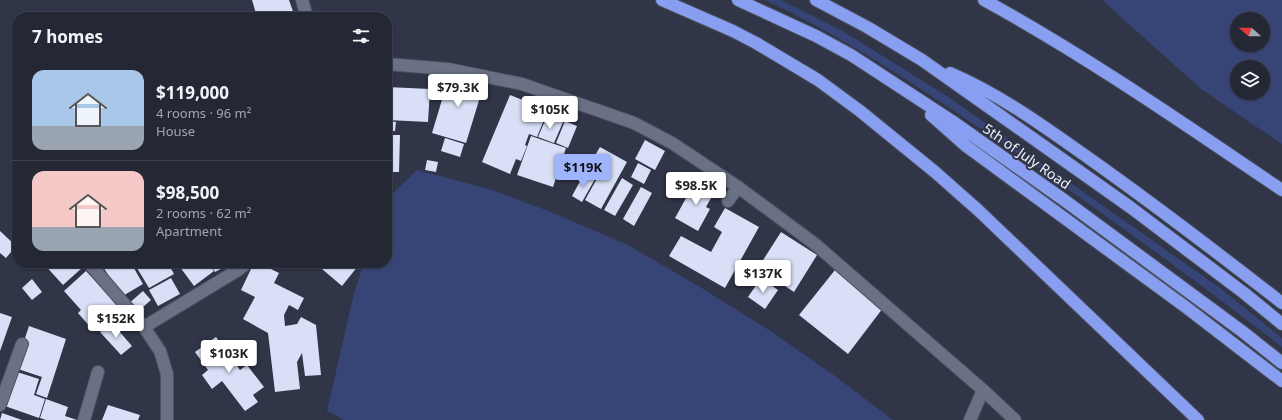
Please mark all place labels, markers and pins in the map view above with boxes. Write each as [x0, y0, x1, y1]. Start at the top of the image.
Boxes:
pin: $79.3K [425, 74, 491, 108]
pin: $105K [522, 96, 578, 130]
pin: $119K [555, 154, 611, 188]
pin: $98.5K [663, 172, 729, 206]
pin: $137K [735, 260, 791, 294]
pin: $152K [88, 305, 144, 339]
pin: $103K [201, 340, 257, 374]

